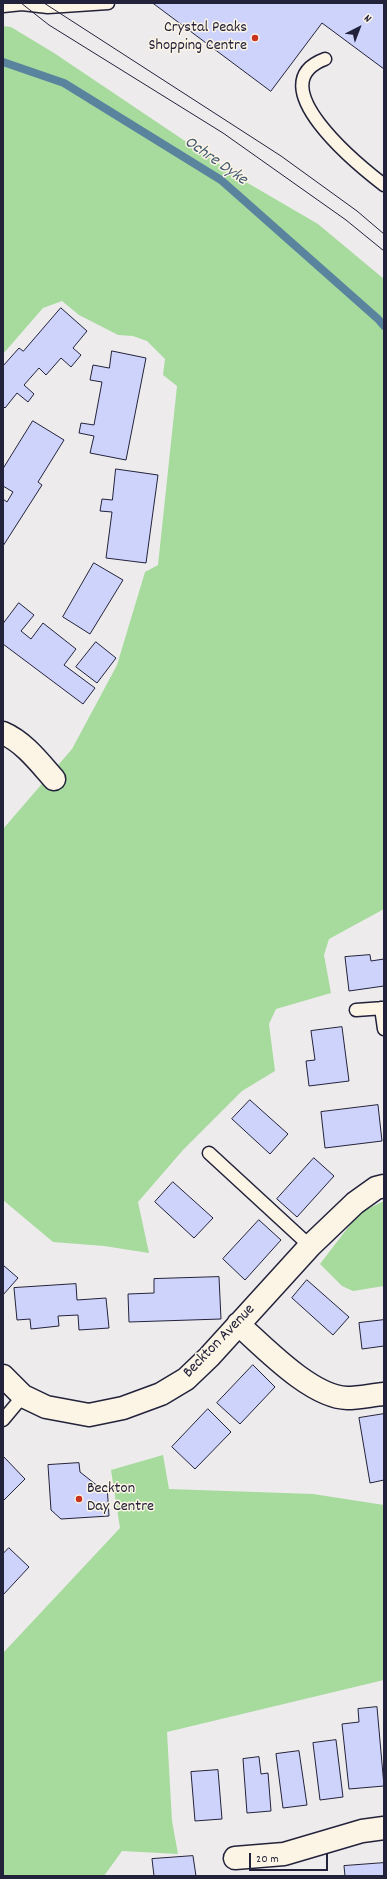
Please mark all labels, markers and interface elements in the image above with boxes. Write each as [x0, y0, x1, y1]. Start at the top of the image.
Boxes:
north arrow [339, 8, 379, 48]
text: N [360, 11, 374, 27]
place label: Crystal Peaks Shopping Centre [149, 19, 247, 57]
marker: Crystal Peaks Shopping Centre [250, 33, 260, 43]
water label: Ochre Dyke [180, 133, 250, 191]
street label: Beckton Avenue [180, 1301, 260, 1383]
place label: Beckton Day Centre [87, 1480, 154, 1518]
marker: Beckton Day Centre [74, 1494, 84, 1504]
scale bar [251, 1845, 330, 1871]
text: 20 m [256, 1851, 279, 1868]

